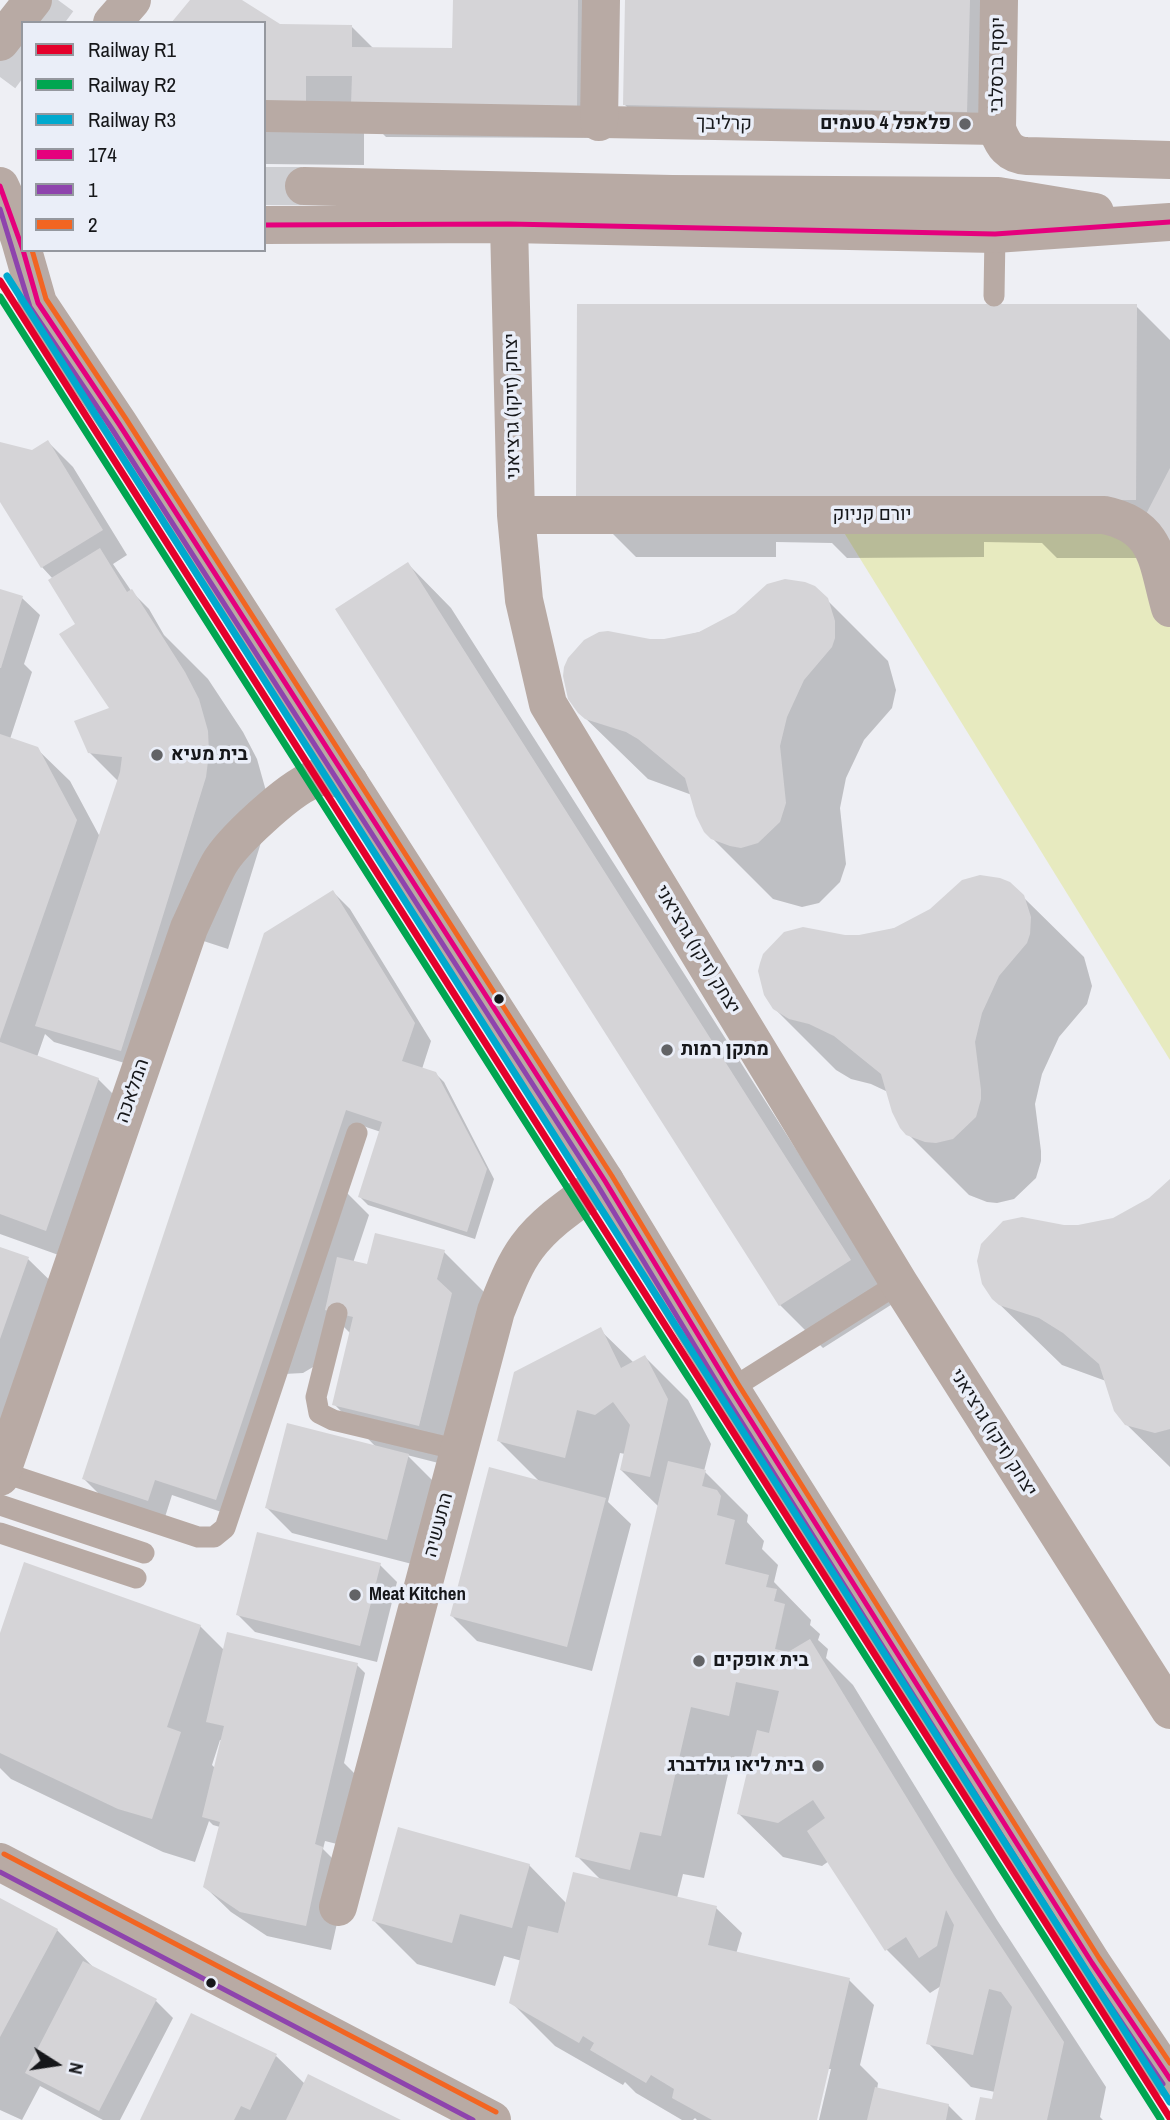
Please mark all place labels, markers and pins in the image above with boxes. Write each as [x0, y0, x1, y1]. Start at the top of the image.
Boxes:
place label: פלאפל 4 טעמים [820, 113, 951, 135]
marker: פלאפל 4 טעמים [957, 116, 973, 132]
place label: בית מעיא [171, 744, 248, 766]
marker: בית מעיא [149, 747, 165, 763]
unlabelled marker [492, 992, 506, 1006]
place label: מתקן רמות [681, 1039, 769, 1061]
marker: מתקן רמות [659, 1042, 675, 1058]
place label: Meat Kitchen [369, 1584, 466, 1606]
marker: Meat Kitchen [347, 1587, 363, 1603]
place label: בית אופקים [713, 1650, 809, 1672]
marker: בית אופקים [691, 1653, 707, 1669]
place label: בית ליאו גולדברג [667, 1755, 804, 1777]
marker: בית ליאו גולדברג [810, 1758, 826, 1774]
unlabelled marker [204, 1976, 218, 1990]

